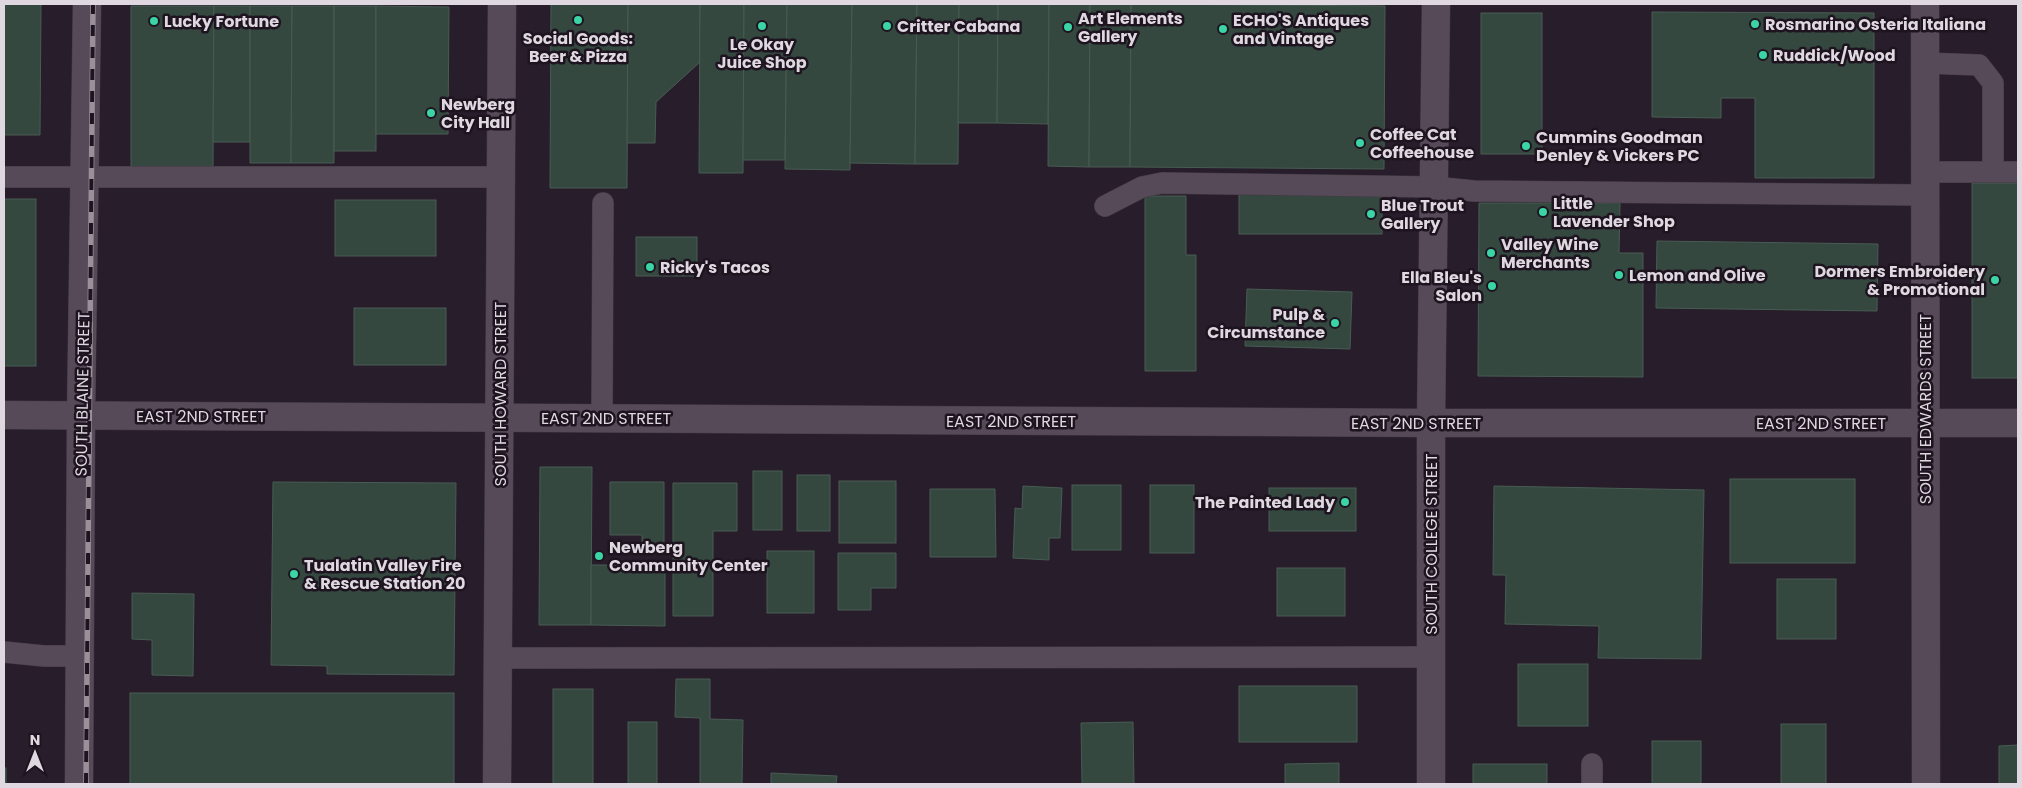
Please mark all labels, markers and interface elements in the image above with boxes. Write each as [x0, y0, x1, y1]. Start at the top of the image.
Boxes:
place label: Art Elements Gallery [1078, 7, 1183, 48]
place label: ECHO'S Antiques and Vintage [1233, 9, 1369, 50]
place label: Lucky Fortune [164, 10, 279, 33]
place label: Rosmarino Osteria Italiana [1765, 13, 1986, 36]
marker: Social Goods: Beer & Pizza [572, 14, 584, 26]
marker: Lucky Fortune [148, 15, 160, 27]
place label: Critter Cabana [897, 15, 1020, 38]
marker: Rosmarino Osteria Italiana [1749, 18, 1761, 30]
marker: Le Okay Juice Shop [756, 20, 768, 32]
marker: Critter Cabana [881, 20, 893, 32]
marker: Art Elements Gallery [1062, 21, 1074, 33]
marker: ECHO'S Antiques and Vintage [1217, 23, 1229, 35]
place label: Social Goods: Beer & Pizza [523, 27, 633, 68]
place label: Le Okay Juice Shop [717, 33, 807, 74]
place label: Ruddick/Wood [1773, 44, 1896, 67]
marker: Ruddick/Wood [1757, 49, 1769, 61]
place label: Newberg City Hall [441, 93, 515, 134]
marker: Newberg City Hall [425, 107, 437, 119]
place label: Coffee Cat Coffeehouse [1370, 123, 1474, 164]
place label: Cummins Goodman Denley & Vickers PC [1536, 126, 1703, 167]
marker: Coffee Cat Coffeehouse [1354, 137, 1366, 149]
marker: Cummins Goodman Denley & Vickers PC [1520, 140, 1532, 152]
place label: Little Lavender Shop [1553, 192, 1675, 233]
place label: Blue Trout Gallery [1381, 194, 1464, 235]
marker: Little Lavender Shop [1537, 206, 1549, 218]
marker: Blue Trout Gallery [1365, 208, 1377, 220]
place label: Valley Wine Merchants [1501, 233, 1599, 274]
marker: Valley Wine Merchants [1485, 247, 1497, 259]
place label: Ricky's Tacos [660, 256, 770, 279]
place label: Dormers Embroidery & Promotional [1814, 260, 1986, 301]
marker: Ricky's Tacos [644, 261, 656, 273]
place label: Lemon and Olive [1629, 264, 1766, 287]
place label: Ella Bleu's Salon [1401, 266, 1482, 307]
marker: Lemon and Olive [1613, 269, 1625, 281]
marker: Dormers Embroidery & Promotional [1989, 274, 2001, 286]
marker: Ella Bleu's Salon [1486, 280, 1498, 292]
street label: SOUTH HOWARD STREET [489, 301, 512, 486]
place label: Pulp & Circumstance [1207, 303, 1325, 344]
street label: SOUTH BLAINE STREET [70, 311, 95, 477]
street label: SOUTH EDWARDS STREET [1914, 314, 1937, 504]
marker: Pulp & Circumstance [1329, 317, 1341, 329]
street label: EAST 2ND STREET [136, 405, 266, 428]
street label: EAST 2ND STREET [541, 407, 671, 430]
street label: EAST 2ND STREET [946, 410, 1076, 433]
street label: EAST 2ND STREET [1351, 412, 1481, 435]
street label: EAST 2ND STREET [1756, 412, 1886, 435]
street label: SOUTH COLLEGE STREET [1420, 453, 1443, 635]
place label: The Painted Lady [1195, 491, 1336, 514]
marker: The Painted Lady [1339, 496, 1351, 508]
place label: Newberg Community Center [609, 536, 768, 577]
marker: Newberg Community Center [593, 550, 605, 562]
place label: Tualatin Valley Fire & Rescue Station 20 [304, 554, 465, 595]
marker: Tualatin Valley Fire & Rescue Station 20 [288, 568, 300, 580]
north arrow [10, 728, 60, 778]
text: N [30, 730, 40, 750]

